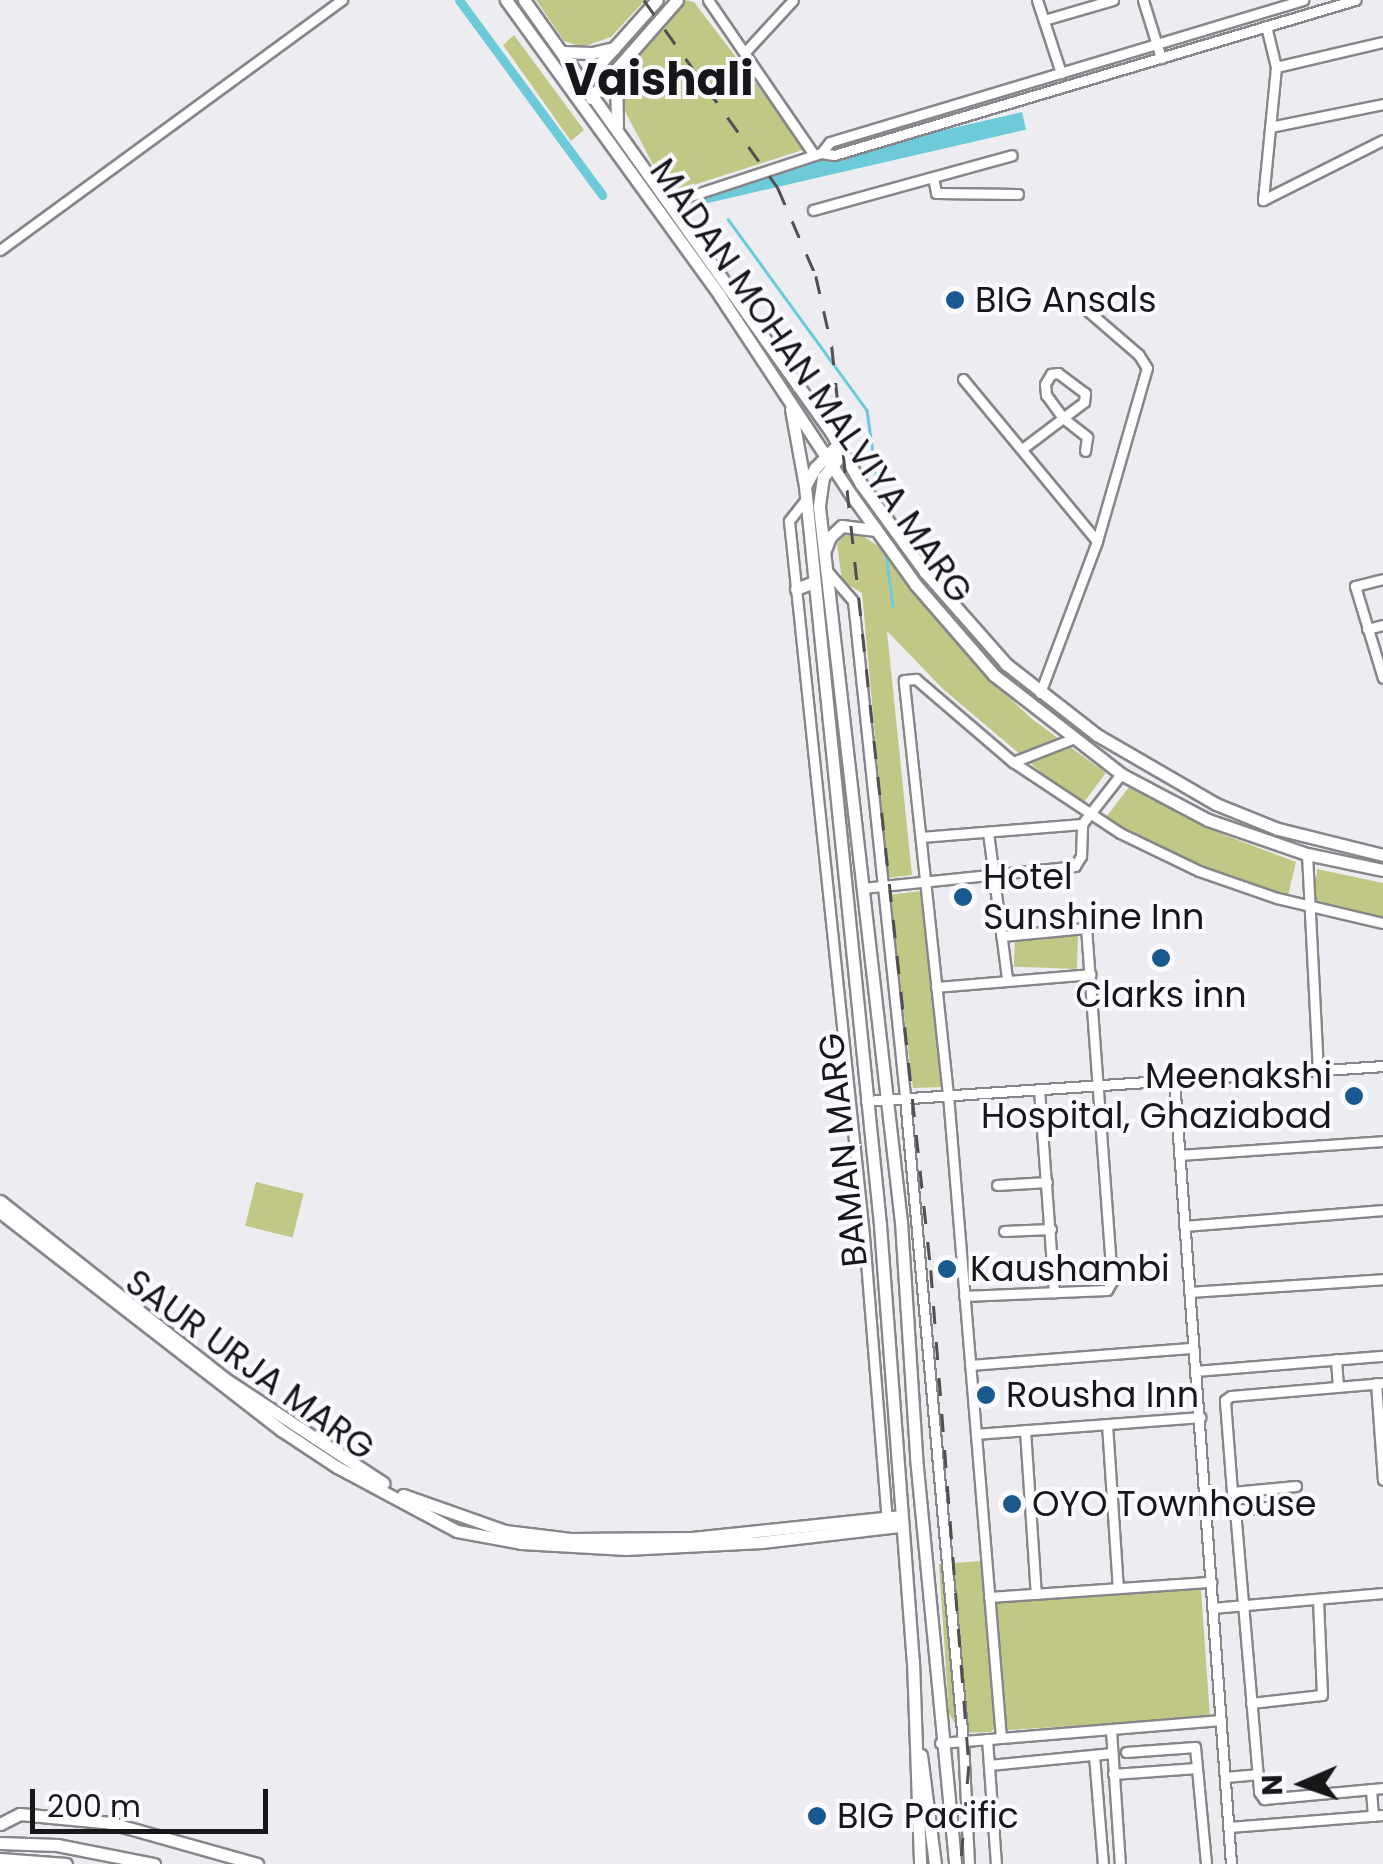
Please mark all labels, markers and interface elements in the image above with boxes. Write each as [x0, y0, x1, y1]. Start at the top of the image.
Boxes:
district label: Vaishali [564, 53, 754, 107]
street label: MADAN MOHAN MALVIYA MARG [641, 151, 981, 611]
place label: BIG Ansals [975, 279, 1156, 321]
marker: BIG Ansals [944, 289, 966, 311]
place label: Hotel Sunshine Inn [983, 856, 1204, 938]
marker: Hotel Sunshine Inn [952, 886, 974, 908]
marker: Clarks inn [1150, 947, 1172, 969]
place label: Clarks inn [1075, 974, 1247, 1016]
street label: BAMAN MARG [810, 1031, 876, 1269]
place label: Meenakshi Hospital, Ghaziabad [981, 1055, 1332, 1137]
marker: Meenakshi Hospital, Ghaziabad [1341, 1083, 1367, 1109]
place label: Kaushambi [970, 1248, 1170, 1290]
marker: Kaushambi [934, 1256, 960, 1282]
street label: SAUR URJA MARG [118, 1261, 382, 1469]
place label: Rousha Inn [1006, 1374, 1199, 1416]
marker: Rousha Inn [975, 1384, 997, 1406]
place label: OYO Townhouse [1032, 1483, 1316, 1525]
marker: OYO Townhouse [1001, 1493, 1023, 1515]
north arrow [1253, 1734, 1353, 1834]
scale bar [35, 1769, 272, 1831]
text: N [1253, 1774, 1292, 1796]
text: 200 m [47, 1785, 141, 1828]
place label: BIG Pacific [837, 1795, 1019, 1837]
marker: BIG Pacific [806, 1805, 828, 1827]

